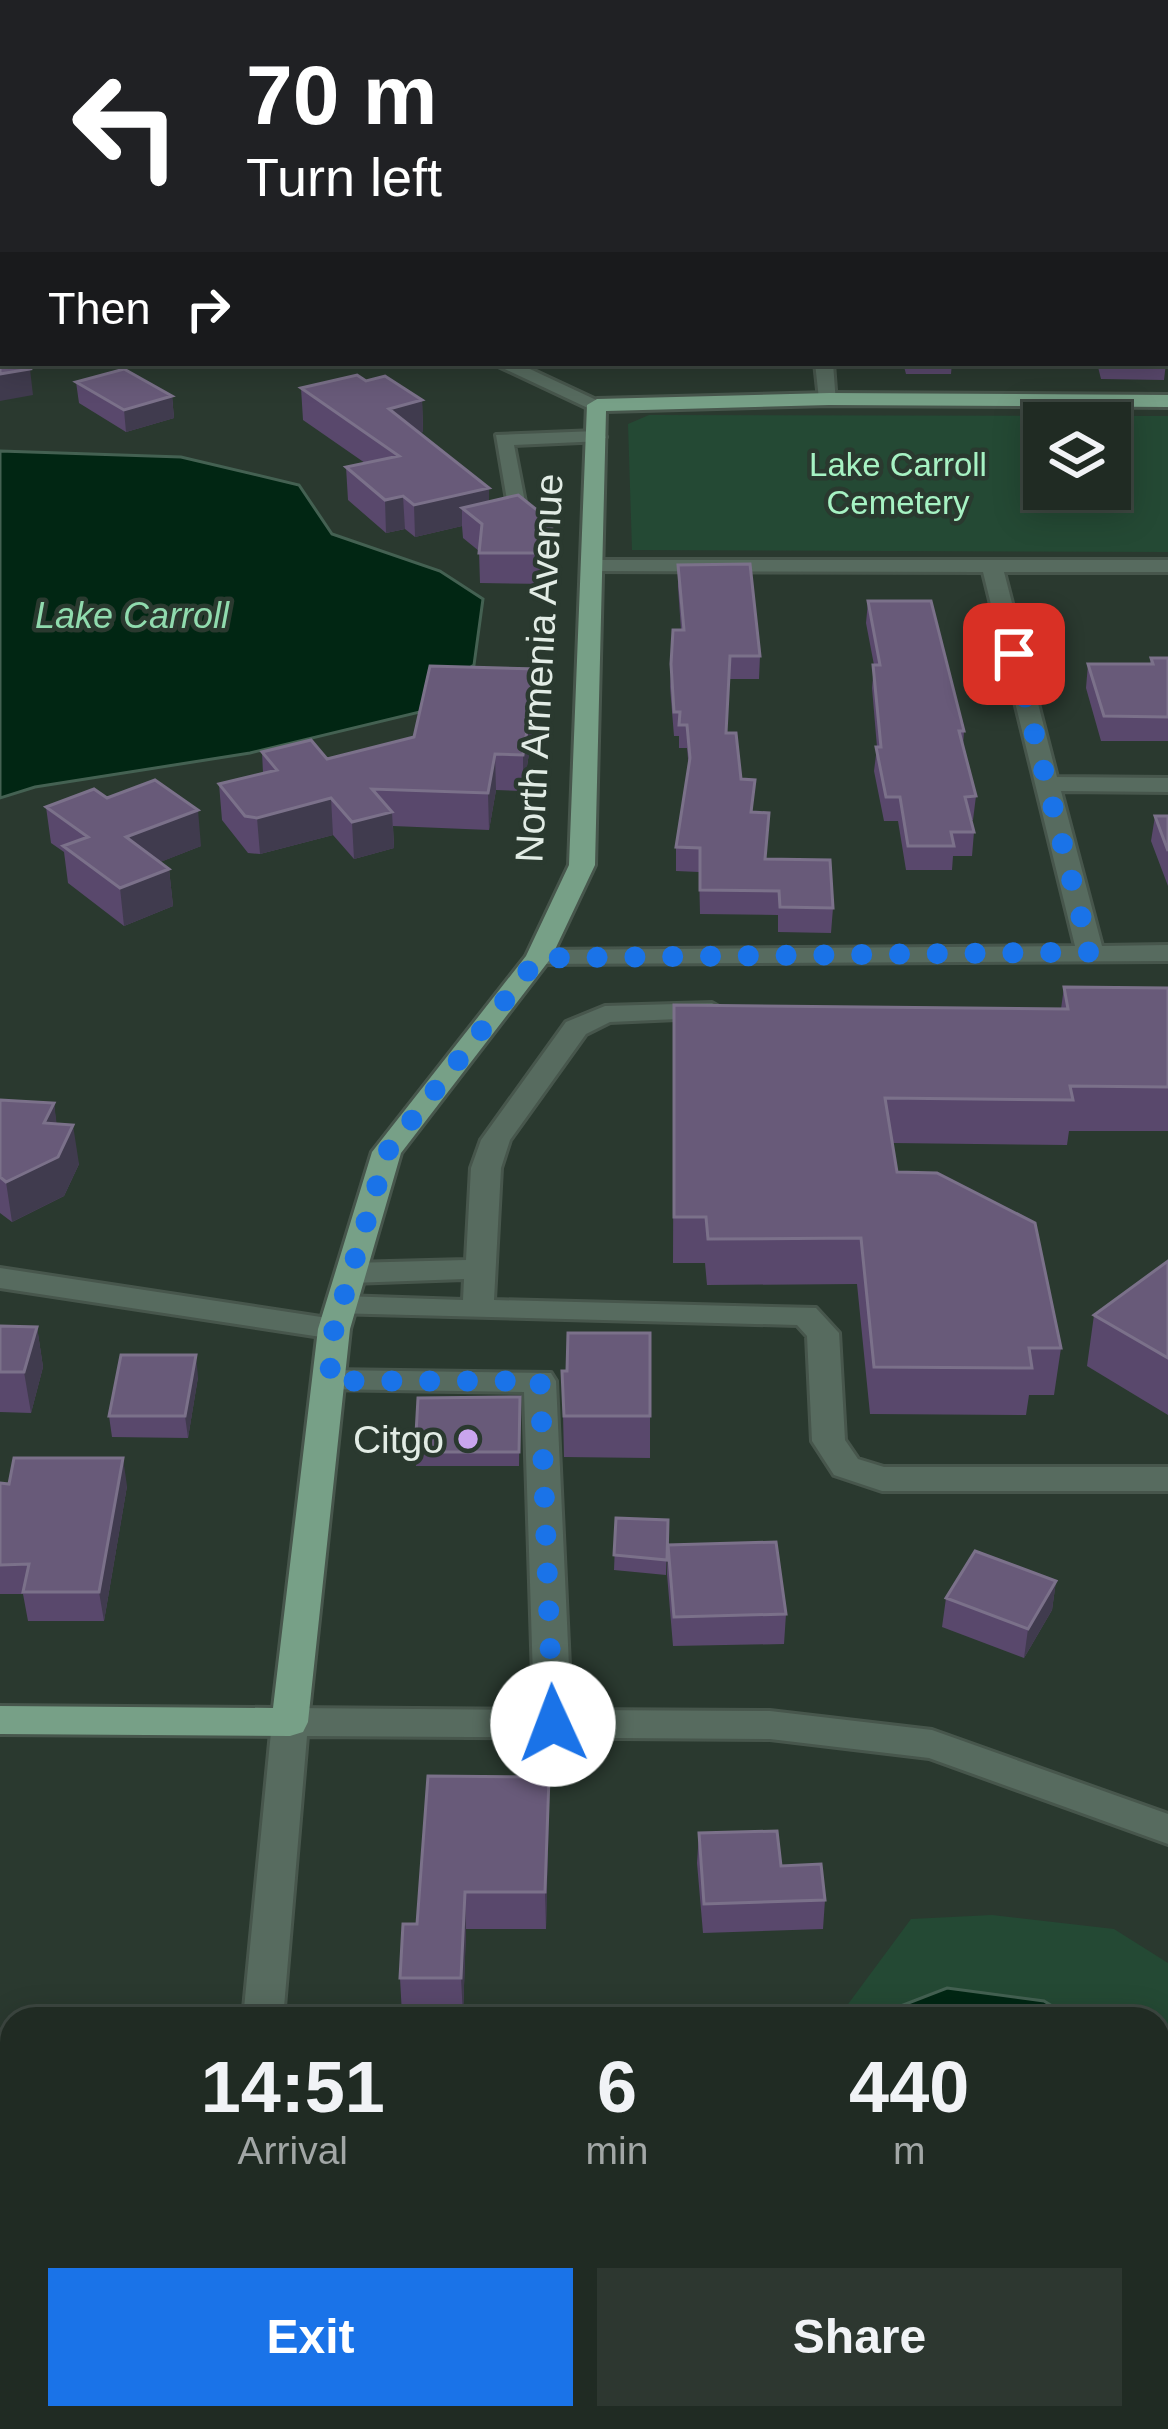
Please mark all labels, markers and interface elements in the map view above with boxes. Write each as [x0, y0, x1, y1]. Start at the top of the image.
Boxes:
icon: left [48, 48, 204, 204]
text: 70 m [246, 48, 437, 142]
text: Turn left [246, 147, 442, 207]
icon: right [175, 276, 241, 342]
text: Then [48, 283, 151, 334]
map controls [1023, 402, 1131, 510]
button: layers [1023, 402, 1131, 510]
park label: Lake Carroll Cemetery [809, 446, 987, 521]
street label: North Armenia Avenue [507, 472, 571, 864]
water label: Lake Carroll [35, 595, 230, 636]
pin [963, 603, 1065, 705]
icon: arrive [981, 621, 1047, 687]
place label: Citgo [353, 1418, 444, 1461]
marker: Citgo [455, 1426, 481, 1452]
position arrow [490, 1661, 616, 1787]
text: 14:51 [201, 2047, 385, 2127]
text: 6 [597, 2047, 637, 2127]
text: 440 [849, 2047, 969, 2127]
text: Arrival [238, 2129, 348, 2172]
text: min [586, 2129, 648, 2172]
text: m [893, 2129, 925, 2172]
button: Exit [48, 2268, 573, 2406]
button: Share [597, 2268, 1122, 2406]

